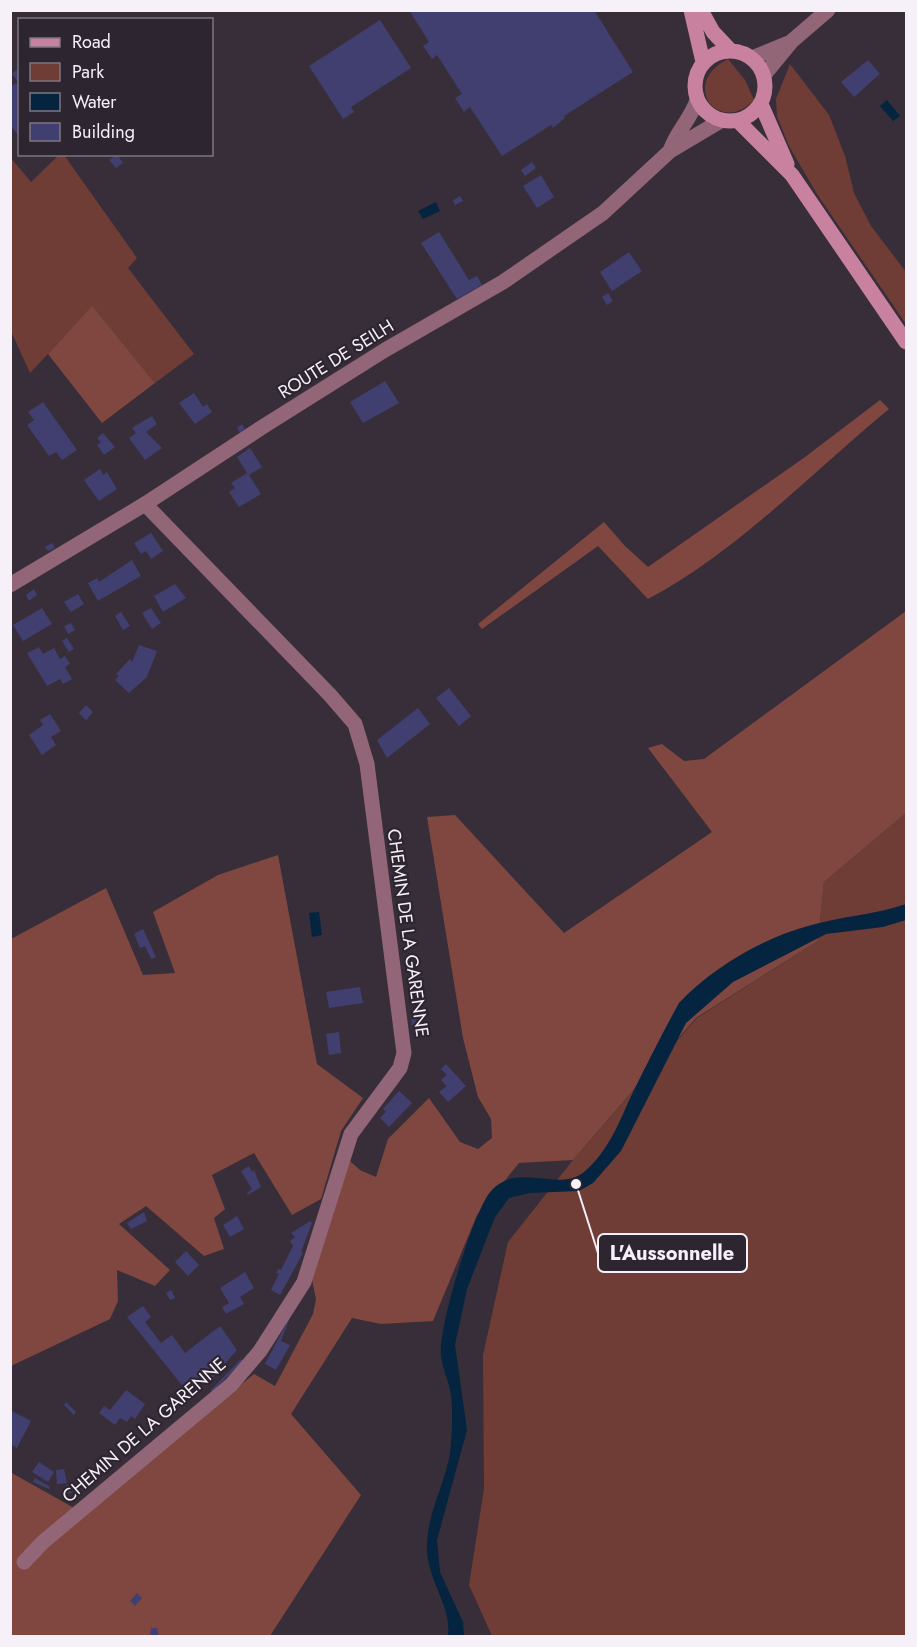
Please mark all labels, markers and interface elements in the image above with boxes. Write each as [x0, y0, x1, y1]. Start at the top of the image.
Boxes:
legend [18, 18, 213, 156]
text: Road [72, 29, 111, 55]
text: Park [72, 59, 104, 85]
text: Water [72, 89, 117, 115]
text: Building [72, 119, 135, 145]
street label: ROUTE DE SEILH [273, 313, 399, 405]
street label: CHEMIN DE LA GARENNE [381, 827, 435, 1039]
callout: L'Aussonnelle [598, 1234, 747, 1272]
text: L'Aussonnelle [610, 1239, 734, 1268]
street label: CHEMIN DE LA GARENNE [56, 1351, 232, 1509]

